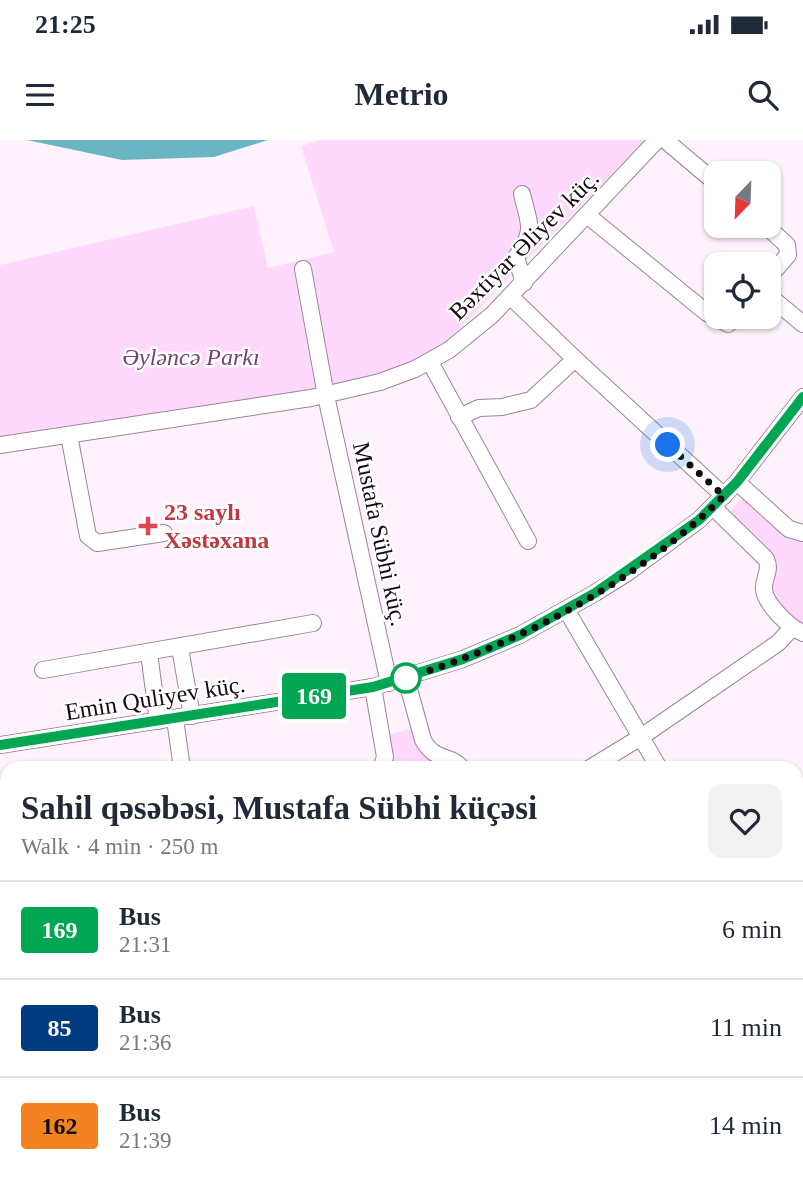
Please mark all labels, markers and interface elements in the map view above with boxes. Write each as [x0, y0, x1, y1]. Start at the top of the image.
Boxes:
text: 21:25 [35, 10, 96, 39]
icon: menu [21, 76, 59, 114]
text: Metrio [354, 76, 449, 112]
icon: search [744, 76, 782, 114]
north arrow [704, 161, 780, 238]
map controls [704, 161, 781, 329]
street label: Bəxtiyar Əliyev küç. [444, 165, 604, 325]
button: locate [704, 252, 781, 329]
park label: Əyləncə Parkı [122, 344, 260, 370]
your location [650, 427, 685, 462]
street label: Mustafa Sübhi küç. [348, 440, 412, 628]
place label: 23 saylı Xəstəxana [164, 499, 269, 553]
marker: 23 saylı Xəstəxana [138, 516, 158, 536]
unlabelled marker [391, 663, 421, 693]
street label: Emin Quliyev küç. [63, 671, 247, 725]
line badge: 169 [274, 673, 354, 719]
text: 169 [296, 683, 332, 709]
button: heart [708, 784, 782, 858]
text: Sahil qəsəbəsi, Mustafa Sübhi küçəsi [21, 790, 537, 826]
text: Walk · 4 min · 250 m [21, 834, 218, 859]
text: Bus [119, 902, 161, 931]
text: 6 min [722, 915, 782, 944]
text: 169 [42, 917, 78, 943]
text: 21:31 [119, 932, 171, 957]
text: Bus [119, 1000, 161, 1029]
text: 11 min [710, 1013, 782, 1042]
text: 85 [48, 1015, 72, 1041]
text: 21:36 [119, 1030, 171, 1055]
text: Bus [119, 1098, 161, 1127]
text: 14 min [709, 1111, 782, 1140]
text: 162 [42, 1113, 78, 1139]
text: 21:39 [119, 1128, 171, 1153]

